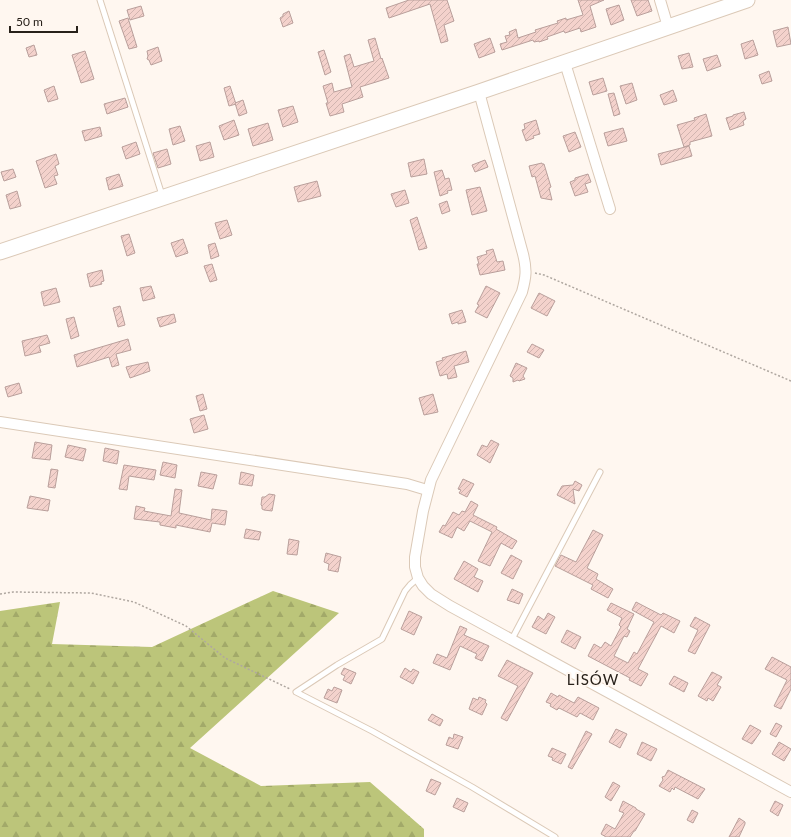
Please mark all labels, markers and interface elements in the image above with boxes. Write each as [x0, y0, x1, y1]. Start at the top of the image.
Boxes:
scale bar [10, 8, 77, 34]
text: 50 m [16, 14, 43, 29]
district label: LISÓW [567, 670, 619, 688]

